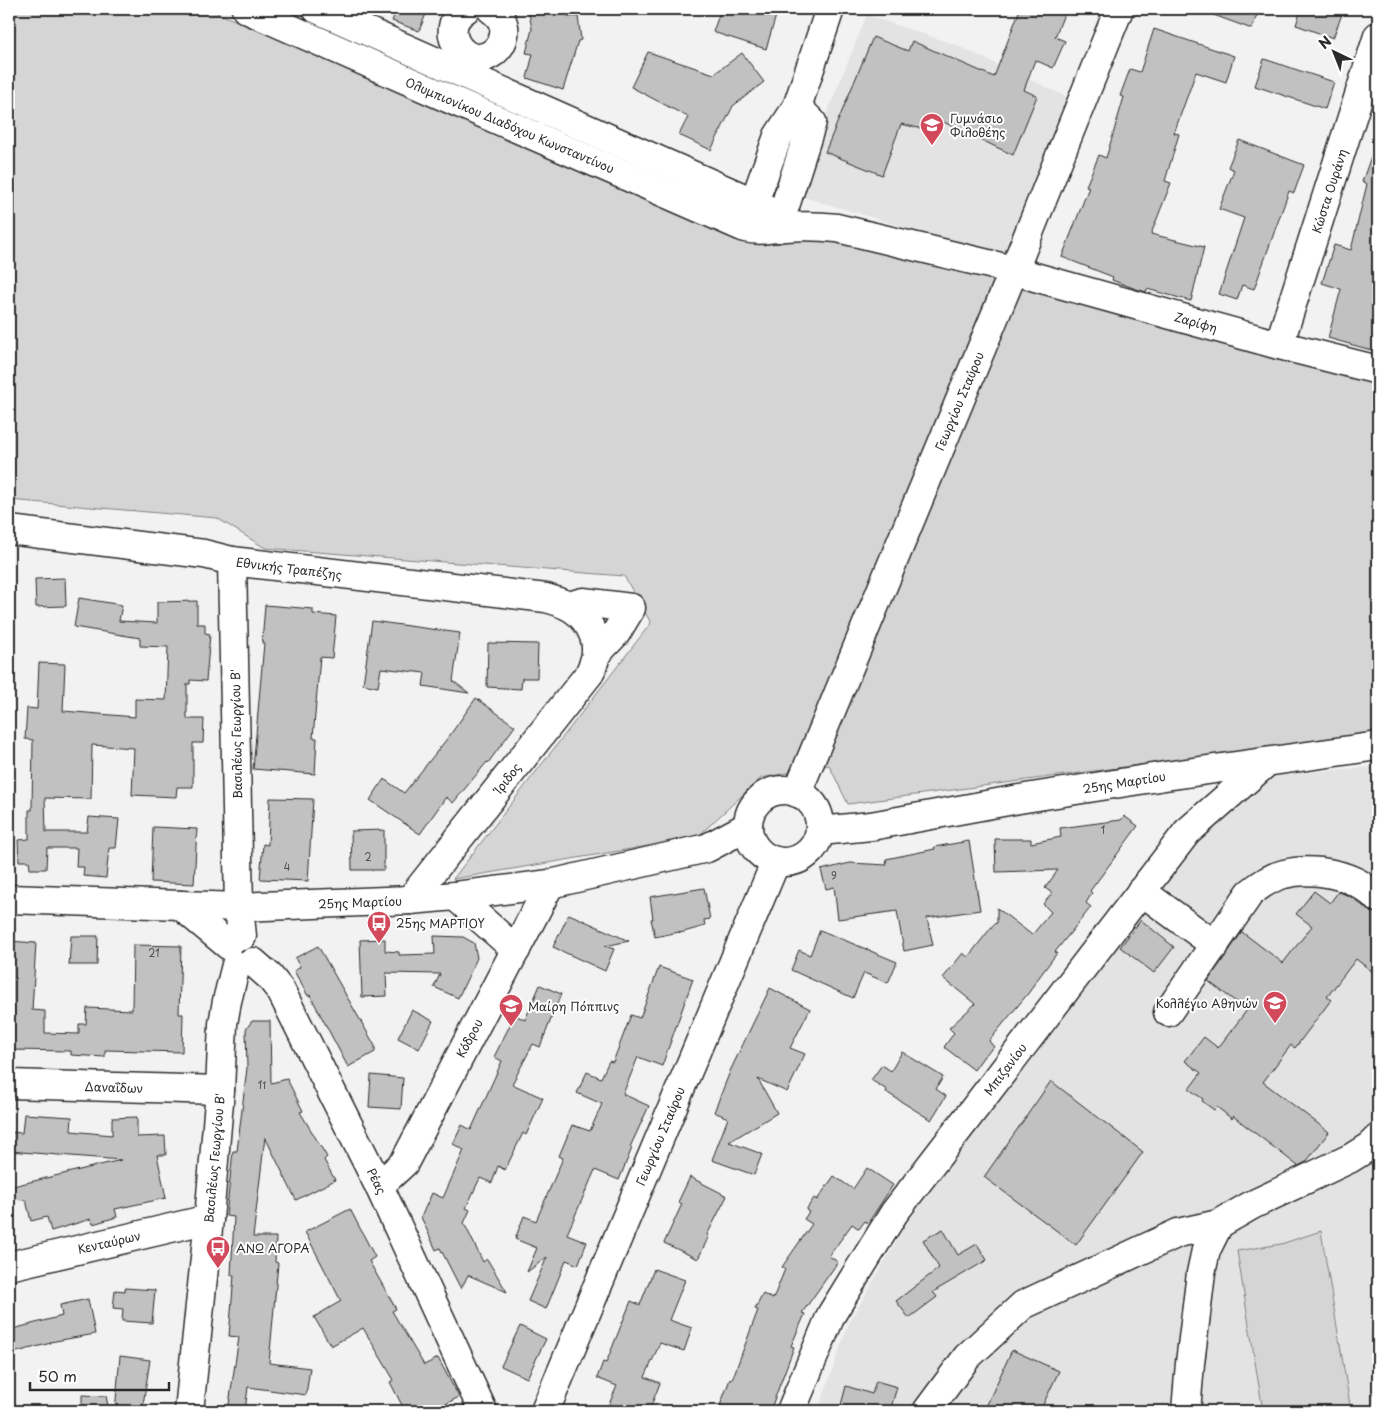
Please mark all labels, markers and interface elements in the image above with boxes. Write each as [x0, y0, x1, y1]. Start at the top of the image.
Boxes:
north arrow [1310, 28, 1360, 78]
text: N [1314, 31, 1336, 54]
street label: Ολυμπιονίκου Διαδόχου Κωνσταντίνου [403, 73, 617, 177]
place label: Γυμνάσιο Φιλοθέης [950, 109, 1005, 141]
school or university icon: Γυμνάσιο Φιλοθέης [919, 112, 945, 146]
street label: Κώστα Ουράνη [1307, 146, 1351, 236]
street label: Ζαρίφη [1173, 307, 1219, 337]
street label: Γεωργίου Σταύρου [930, 349, 988, 453]
street label: Εθνικής Τραπέζης [235, 553, 343, 583]
street label: Βασιλέως Γεωργίου Β' [226, 669, 246, 799]
street label: Ίριδος [488, 759, 525, 799]
street label: 25ης Μαρτίου [1081, 767, 1167, 797]
house number: 1 [1101, 822, 1105, 837]
house number: 2 [364, 849, 372, 864]
house number: 4 [284, 859, 291, 874]
house number: 9 [831, 868, 837, 883]
street label: 25ης Μαρτίου [318, 892, 402, 912]
bus stop icon: 25ης ΜΑΡΤΙΟΥ [366, 910, 392, 944]
place label: 25ης ΜΑΡΤΙΟΥ [396, 914, 485, 932]
house number: 21 [148, 945, 160, 960]
school or university icon: Κολλέγιο Αθηνών [1262, 990, 1288, 1024]
school or university icon: Μαίρη Πόππινς [498, 993, 524, 1027]
place label: Κολλέγιο Αθηνών [1156, 994, 1258, 1012]
place label: Μαίρη Πόππινς [528, 997, 619, 1015]
street label: Κόδρου [451, 1015, 487, 1061]
street label: Μπιζανίου [979, 1039, 1031, 1099]
street label: Δαναΐδων [84, 1077, 144, 1097]
house number: 11 [258, 1077, 266, 1092]
street label: Γεωργίου Σταύρου [631, 1084, 689, 1188]
street label: Βασιλέως Γεωργίου Β' [199, 1093, 229, 1223]
street label: Ρέας [363, 1165, 391, 1197]
street label: Κενταύρων [76, 1226, 142, 1258]
bus stop icon: ΑΝΩ ΑΓΟΡΑ [205, 1235, 231, 1269]
place label: ΑΝΩ ΑΓΟΡΑ [236, 1239, 309, 1257]
scale bar [30, 1360, 169, 1392]
text: 50 m [38, 1364, 77, 1387]

